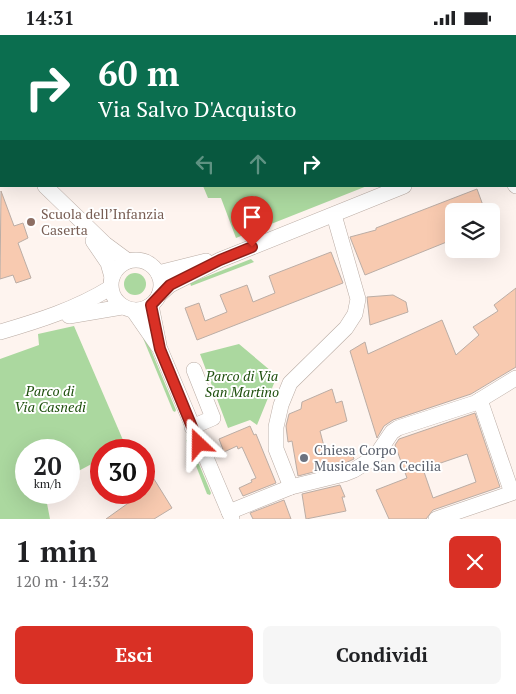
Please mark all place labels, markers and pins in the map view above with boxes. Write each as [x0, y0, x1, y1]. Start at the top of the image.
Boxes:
pin [231, 196, 273, 247]
place label: Scuola dell’Infanzia Caserta [41, 204, 164, 239]
marker: Scuola dell’Infanzia Caserta [25, 216, 37, 228]
place label: Chiesa Corpo Musicale San Cecilia [314, 440, 441, 475]
marker: Chiesa Corpo Musicale San Cecilia [298, 452, 310, 464]

